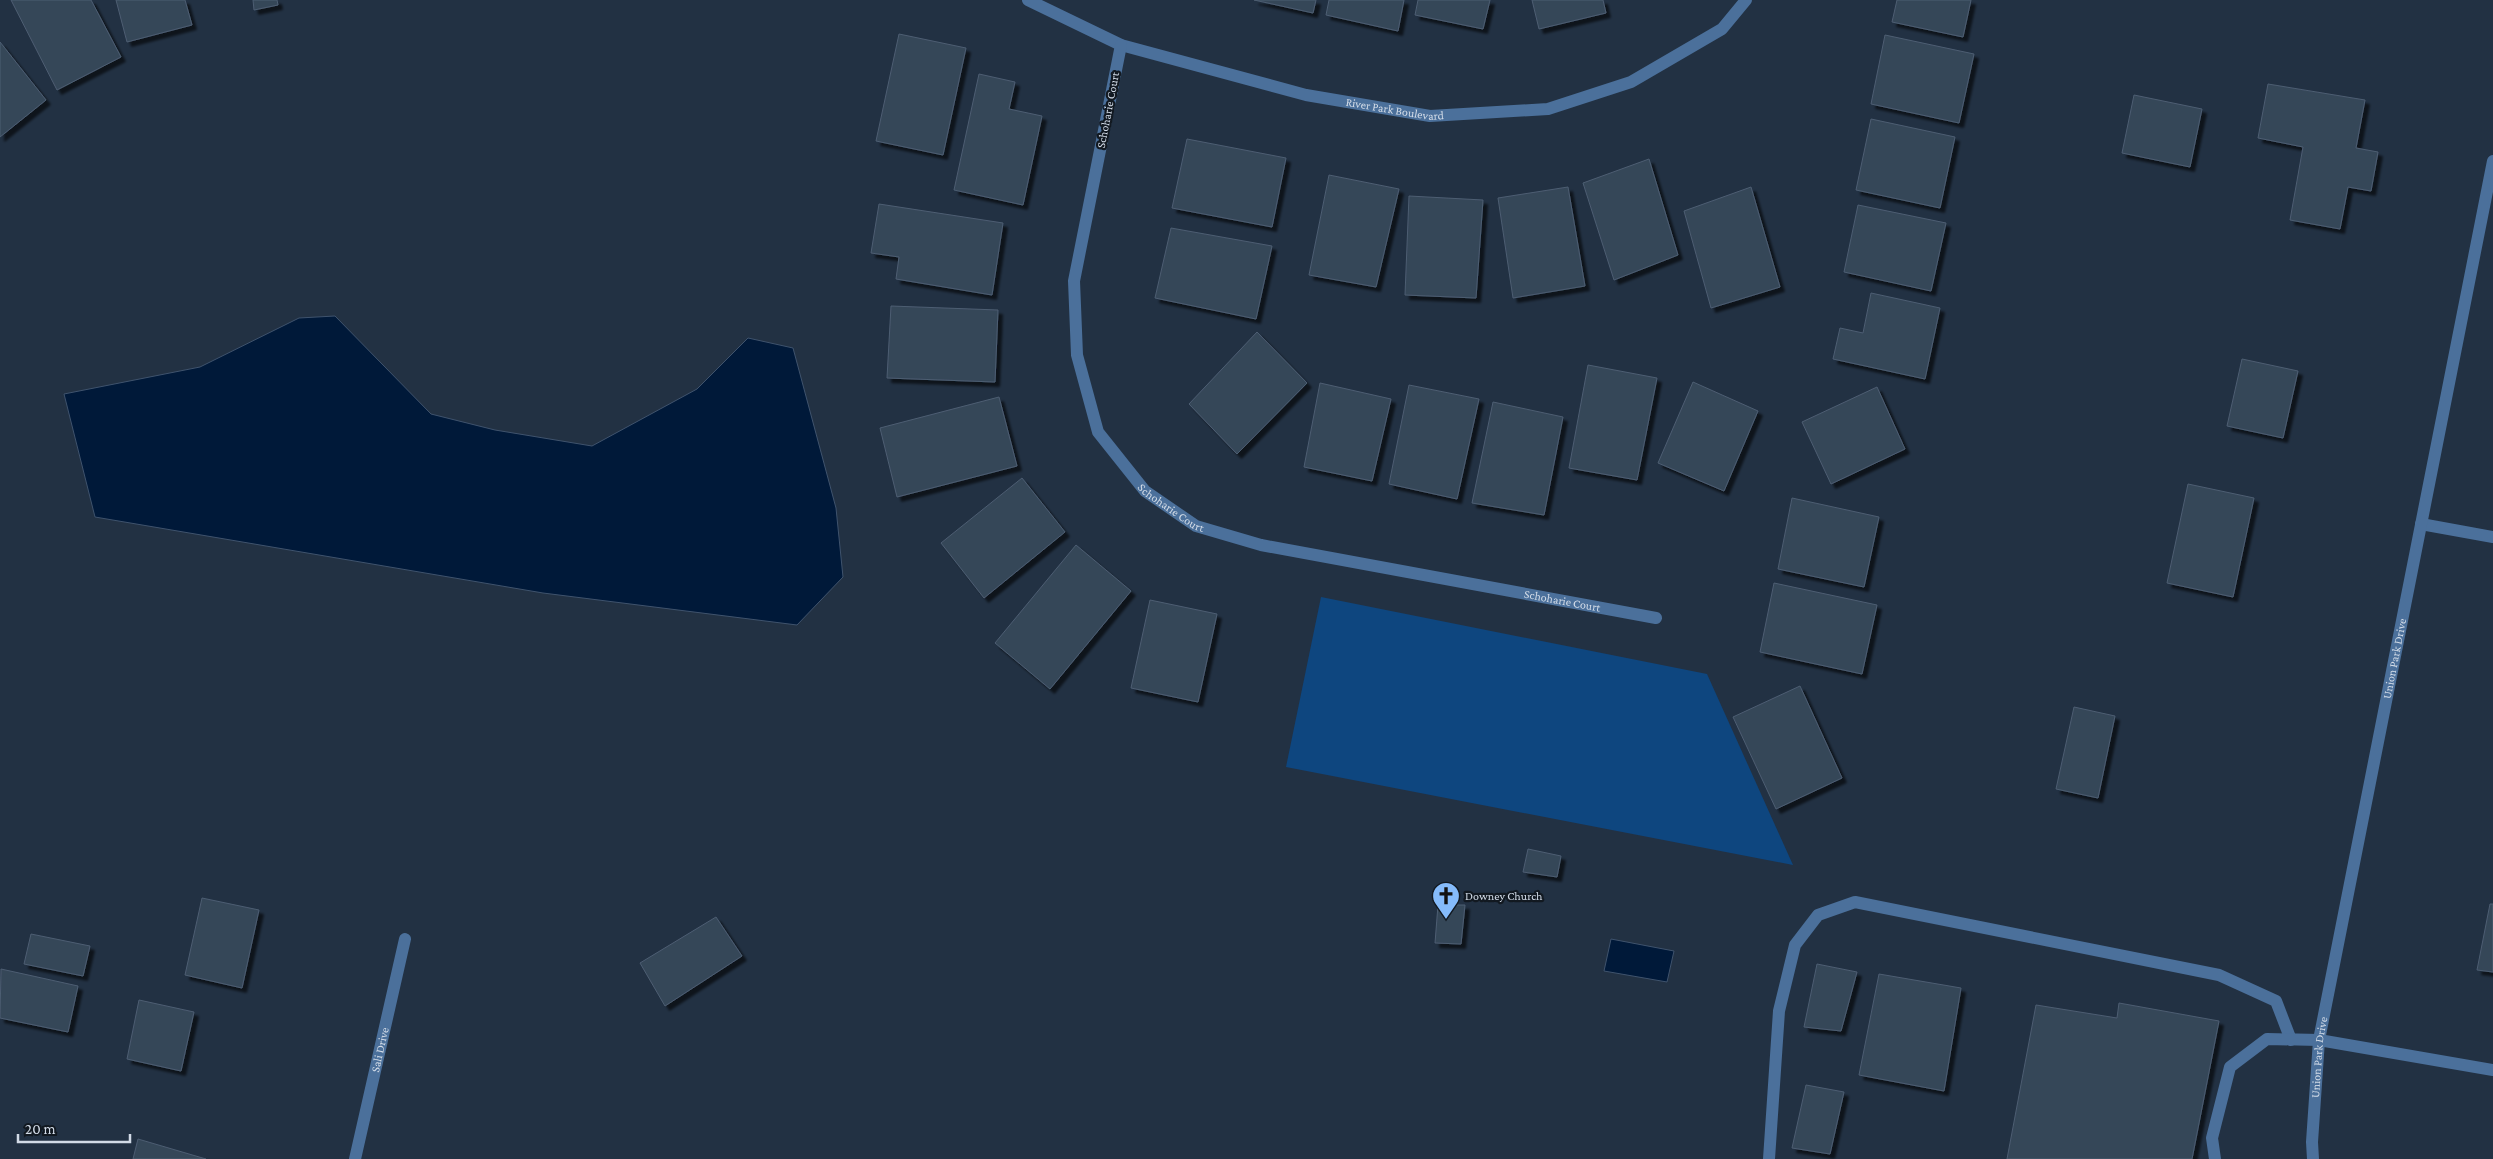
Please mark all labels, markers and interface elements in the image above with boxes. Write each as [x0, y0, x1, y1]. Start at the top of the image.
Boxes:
street label: Schoharie Court [1094, 70, 1122, 149]
street label: River Park Boulevard [1345, 95, 1445, 123]
street label: Schoharie Court [1135, 481, 1207, 535]
street label: Schoharie Court [1523, 587, 1603, 615]
street label: Union Park Drive [2380, 617, 2409, 700]
church icon: Downey Church [1431, 881, 1461, 920]
place label: Downey Church [1465, 889, 1543, 903]
street label: Union Park Drive [2308, 1015, 2330, 1098]
street label: Sali Drive [368, 1026, 392, 1074]
scale bar [18, 1112, 130, 1144]
text: 20 m [25, 1121, 56, 1137]

